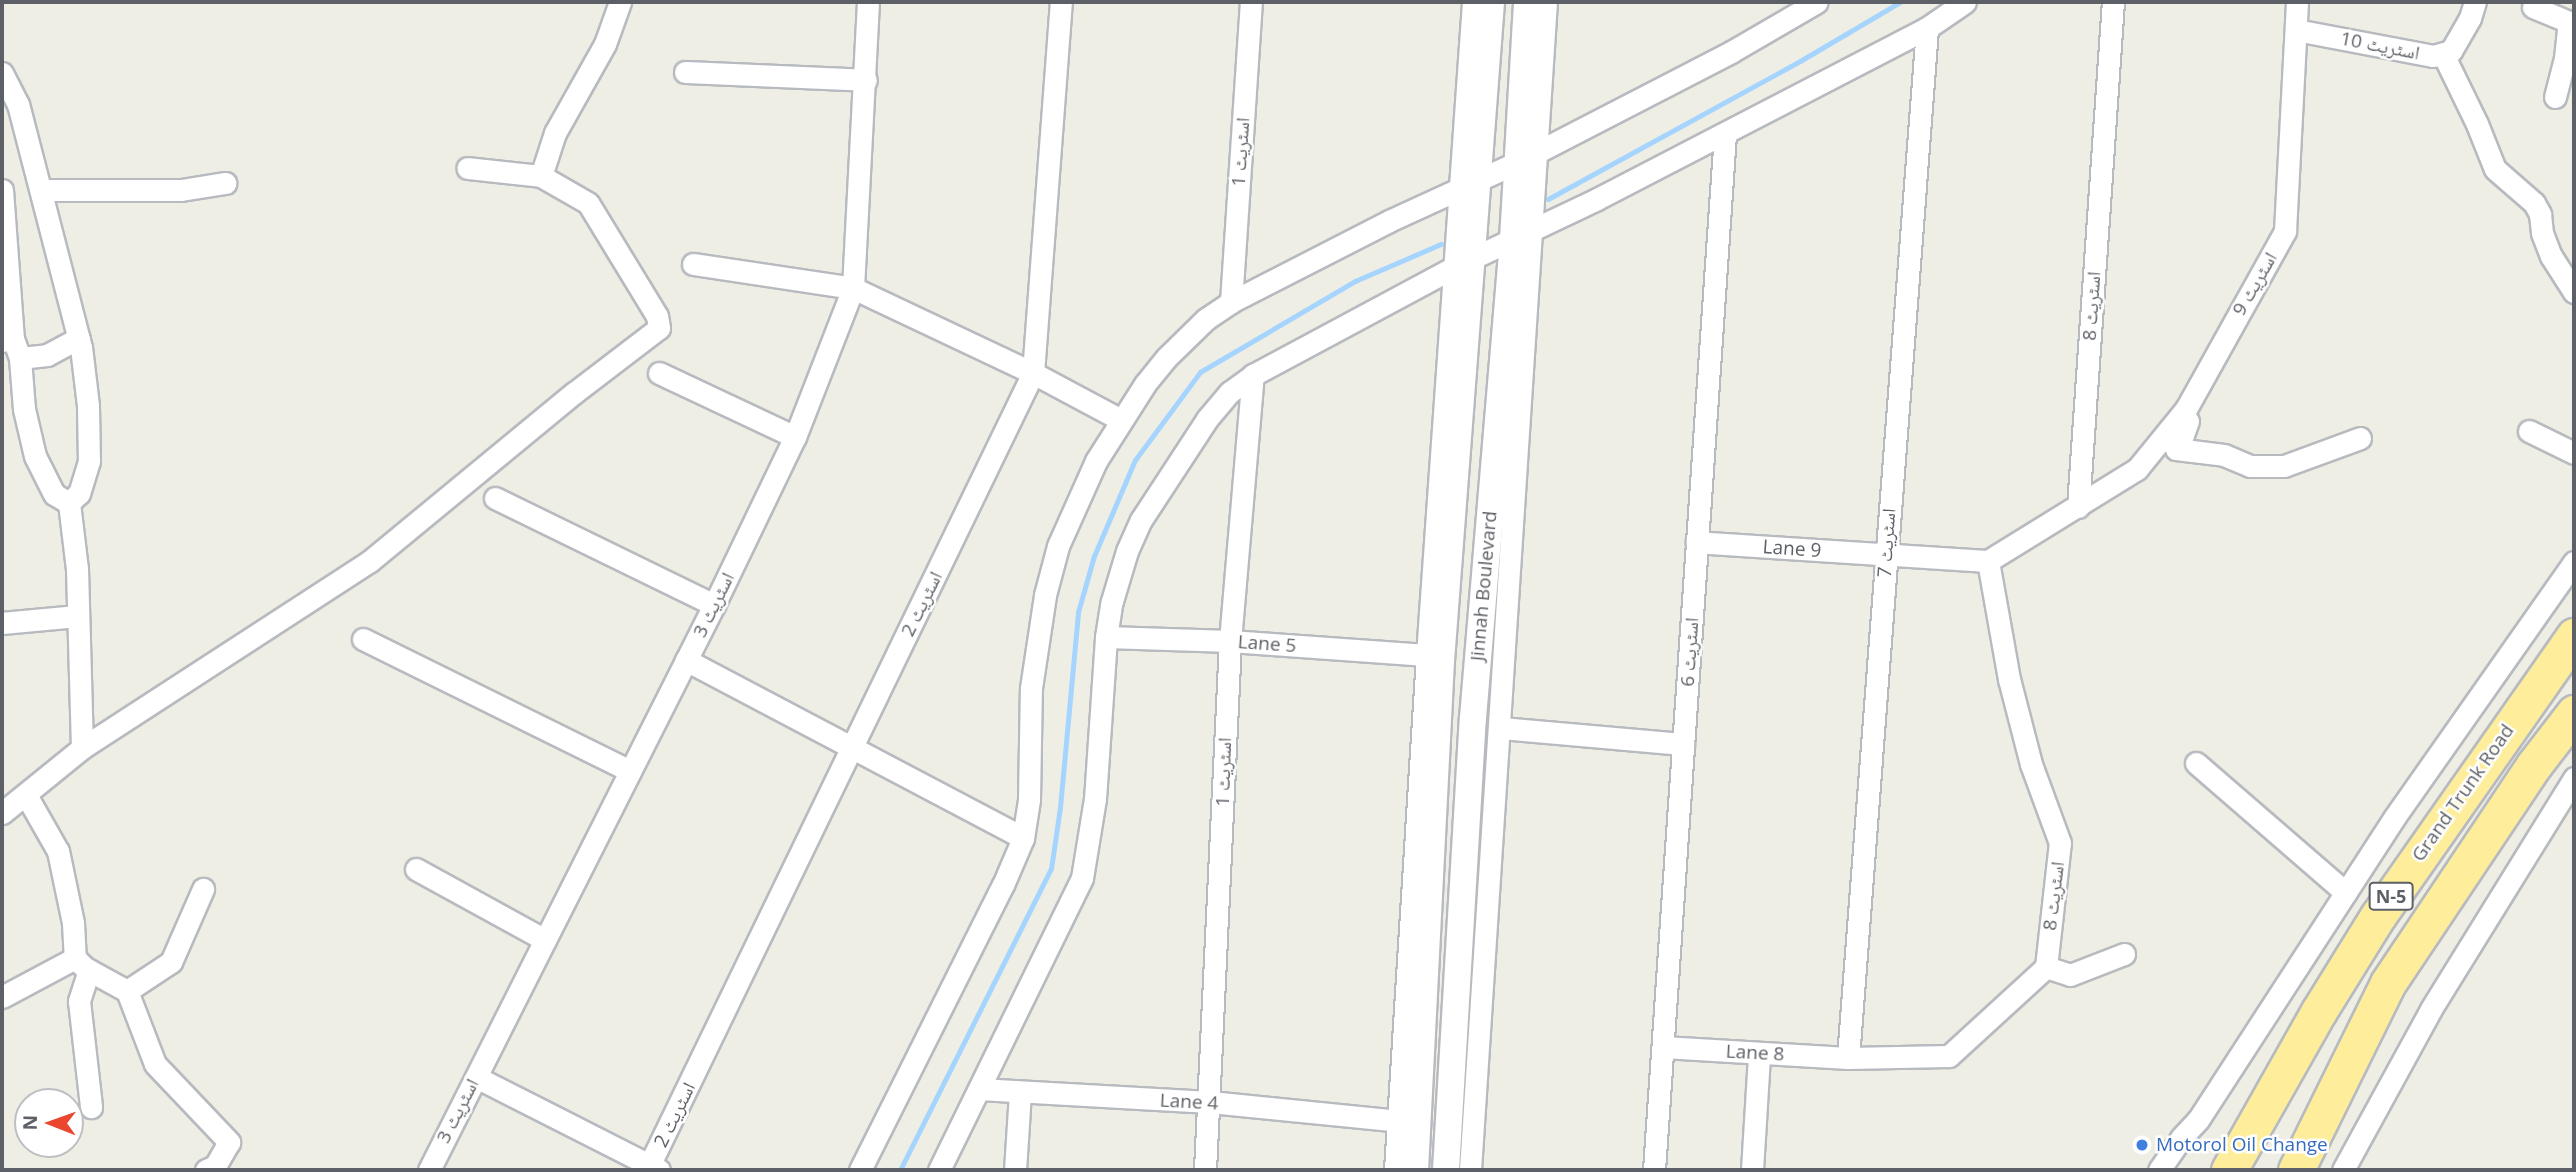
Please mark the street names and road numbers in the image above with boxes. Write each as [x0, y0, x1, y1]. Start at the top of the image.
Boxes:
street label: اسٹریٹ 10 [2338, 27, 2422, 65]
street label: اسٹریٹ 1 [1227, 117, 1255, 187]
street label: اسٹریٹ 9 [2228, 248, 2282, 320]
street label: اسٹریٹ 8 [2078, 271, 2106, 341]
street label: اسٹریٹ 7 [1873, 508, 1901, 578]
street label: Jinnah Boulevard [1466, 510, 1502, 662]
street label: Lane 9 [1762, 536, 1822, 562]
street label: اسٹریٹ 2 [897, 568, 947, 640]
street label: اسٹریٹ 3 [689, 569, 739, 641]
street label: اسٹریٹ 6 [1676, 617, 1704, 687]
street label: Lane 5 [1237, 631, 1297, 657]
street label: Grand Trunk Road [2407, 720, 2519, 866]
street label: اسٹریٹ 1 [1211, 737, 1237, 807]
street label: اسٹریٹ 8 [2038, 860, 2070, 932]
road number: N-5 [2368, 882, 2414, 911]
street label: Lane 8 [1725, 1040, 1785, 1066]
street label: اسٹریٹ 3 [432, 1075, 484, 1147]
street label: اسٹریٹ 2 [650, 1079, 700, 1151]
street label: Lane 4 [1159, 1089, 1219, 1115]

